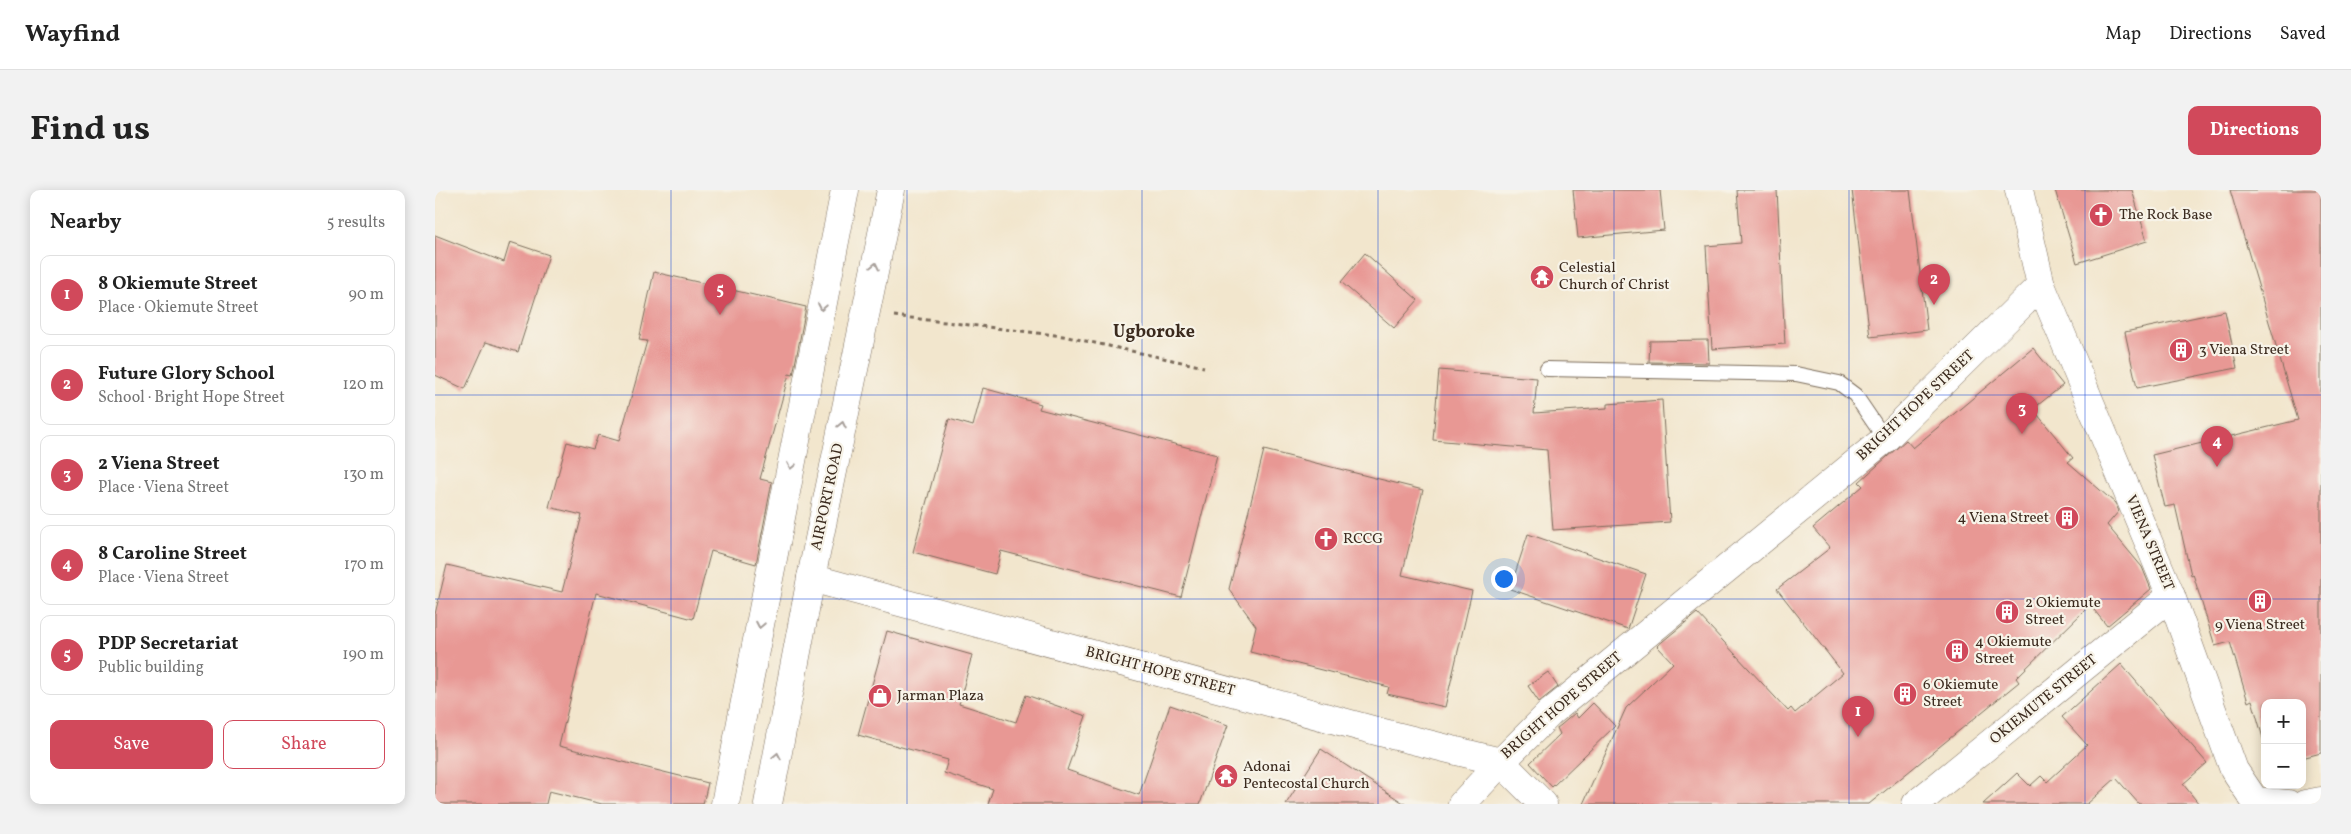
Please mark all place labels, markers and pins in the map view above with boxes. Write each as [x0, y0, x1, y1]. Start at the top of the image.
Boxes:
church icon: The Rock Base [2088, 202, 2114, 228]
place label: The Rock Base [2119, 205, 2212, 226]
place label: Celestial Church of Christ [1559, 258, 1670, 296]
temple icon: Celestial Church of Christ [1529, 264, 1555, 290]
pin: 2 [1918, 264, 1950, 305]
pin: 5 [704, 274, 736, 315]
building icon: 3 Viena Street [2168, 337, 2194, 363]
place label: 3 Viena Street [2199, 340, 2289, 361]
pin: 3 [2006, 393, 2038, 434]
pin: 4 [2201, 426, 2233, 467]
building icon: 4 Viena Street [2054, 505, 2080, 531]
place label: 4 Viena Street [1958, 508, 2049, 529]
church icon: RCCG [1313, 526, 1339, 552]
place label: RCCG [1343, 529, 1383, 550]
building icon: 9 Viena Street [2247, 588, 2273, 614]
place label: 2 Okiemute Street [2025, 593, 2101, 631]
building icon: 2 Okiemute Street [1994, 599, 2020, 625]
place label: 9 Viena Street [2215, 615, 2305, 636]
place label: 4 Okiemute Street [1975, 632, 2052, 670]
building icon: 4 Okiemute Street [1944, 638, 1970, 664]
place label: 6 Okiemute Street [1923, 675, 1998, 713]
building icon: 6 Okiemute Street [1892, 681, 1918, 707]
shop icon: Jarman Plaza [867, 683, 893, 709]
place label: Jarman Plaza [897, 686, 984, 707]
pin: 1 [1842, 696, 1874, 737]
place label: Adonai Pentecostal Church [1243, 757, 1370, 795]
temple icon: Adonai Pentecostal Church [1213, 763, 1239, 789]

